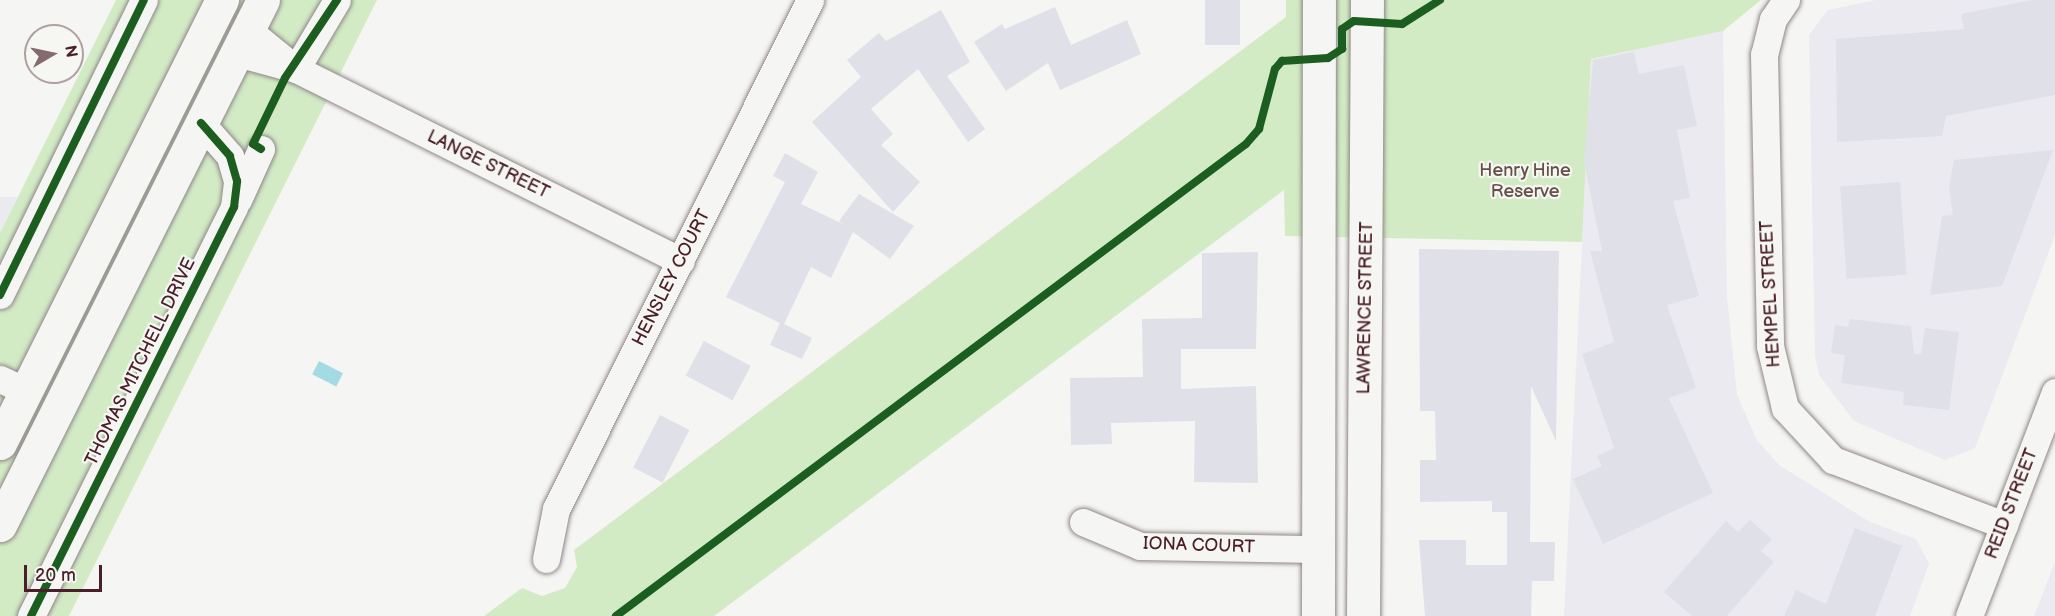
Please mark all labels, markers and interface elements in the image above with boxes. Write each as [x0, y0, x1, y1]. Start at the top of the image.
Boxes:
north arrow [24, 24, 84, 84]
text: N [60, 44, 81, 59]
street label: LANGE STREET [423, 126, 553, 204]
park label: Henry Hine Reserve [1479, 161, 1571, 204]
street label: HENSLEY COURT [628, 206, 716, 350]
street label: HEMPEL STREET [1756, 220, 1786, 368]
street label: LAWRENCE STREET [1354, 221, 1378, 395]
street label: THOMAS MITCHELL DRIVE [81, 255, 201, 469]
street label: REID STREET [1981, 446, 2043, 562]
street label: IONA COURT [1143, 533, 1255, 559]
scale bar [27, 553, 105, 591]
text: 20 m [35, 565, 76, 586]

